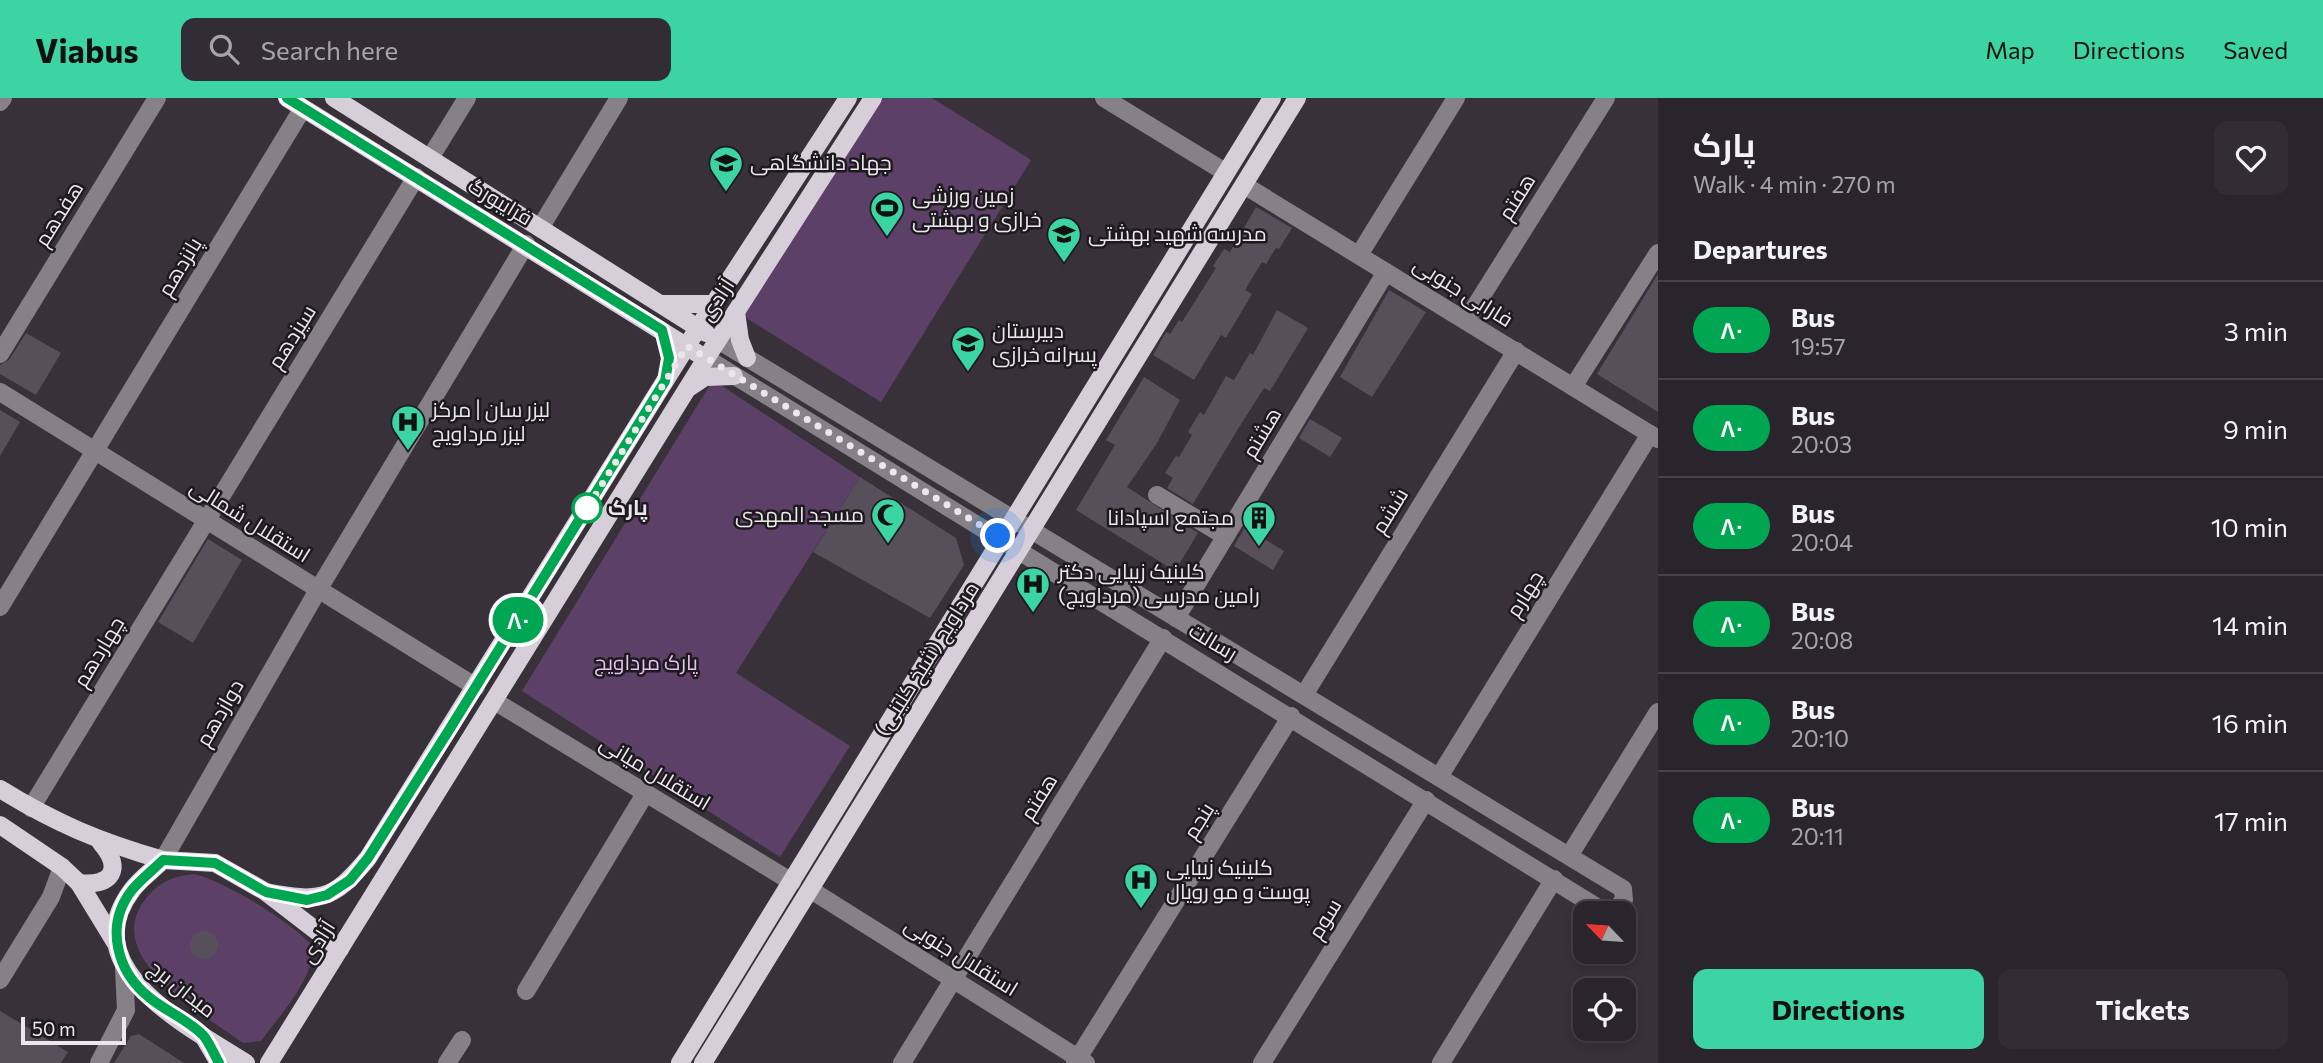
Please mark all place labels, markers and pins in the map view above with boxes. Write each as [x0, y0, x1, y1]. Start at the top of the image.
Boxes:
school or university icon: جهاد دانشگاهی [707, 144, 745, 193]
place label: جهاد دانشگاهی [750, 149, 892, 176]
place label: زمین ورزشی خرازی و بهشتی [912, 182, 1042, 233]
sports icon: زمین ورزشی خرازی و بهشتی [868, 189, 906, 238]
school or university icon: مدرسه شهید بهشتی [1045, 215, 1083, 264]
place label: مدرسه شهید بهشتی [1088, 220, 1267, 247]
place label: دبیرستان پسرانه خرازی [992, 317, 1097, 369]
school or university icon: دبیرستان پسرانه خرازی [949, 324, 987, 373]
place label: لیزر سان | مرکز لیزر مرداویج [431, 396, 550, 448]
hospital icon: لیزر سان | مرکز لیزر مرداویج [389, 403, 427, 452]
marker: پارک [572, 493, 602, 523]
place label: پارک [608, 494, 648, 523]
mosque icon: مسجد المهدی [869, 496, 907, 545]
building icon: مجتمع اسپادانا [1240, 499, 1278, 548]
place label: مسجد المهدی [735, 501, 864, 528]
place label: مجتمع اسپادانا [1107, 504, 1234, 532]
place label: کلینیک زیبایی دکتر رامین مدرسی (مرداویج) [1057, 558, 1260, 610]
hospital icon: کلینیک زیبایی دکتر رامین مدرسی (مرداویج) [1014, 565, 1052, 614]
place label: کلینیک زیبایی پوست و مو رویال [1166, 854, 1311, 906]
hospital icon: کلینیک زیبایی پوست و مو رویال [1122, 861, 1160, 910]

